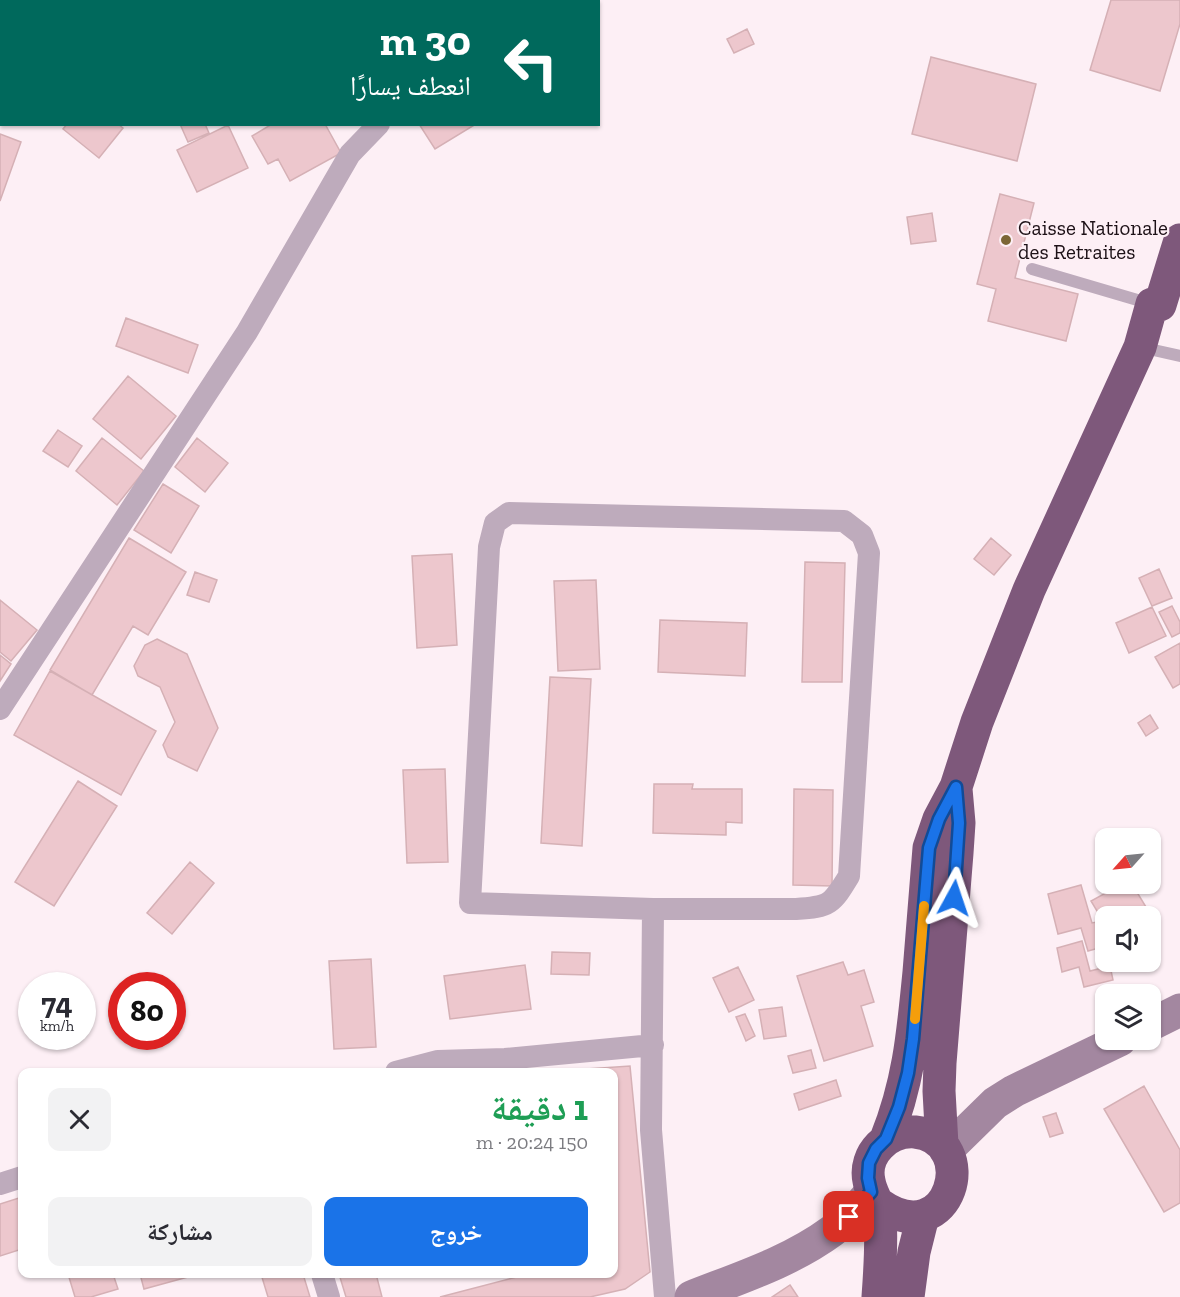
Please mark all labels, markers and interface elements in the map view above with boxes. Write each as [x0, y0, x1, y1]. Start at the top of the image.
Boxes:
text: 30 m [380, 15, 471, 66]
icon: left [492, 24, 570, 102]
text: انعطف يسارًا [350, 70, 471, 102]
place label: Caisse Nationale des Retraites [1018, 215, 1168, 264]
marker: Caisse Nationale des Retraites [999, 233, 1013, 247]
north arrow [1095, 828, 1161, 894]
map controls [1095, 828, 1161, 1050]
position arrow [922, 866, 986, 930]
button: sound [1095, 906, 1161, 972]
speed limit sign: 80 [108, 972, 186, 1050]
button: layers [1095, 984, 1161, 1050]
text: 74 [41, 986, 73, 1022]
text: km/h [40, 1017, 74, 1035]
text: 1 دقيقة [491, 1086, 588, 1129]
button: close [48, 1088, 111, 1151]
text: 150 m · 20:24 [476, 1130, 588, 1154]
pin [823, 1191, 874, 1242]
button: مشاركة [48, 1197, 312, 1266]
button: خروج [324, 1197, 588, 1266]
icon: arrive [832, 1200, 865, 1233]

